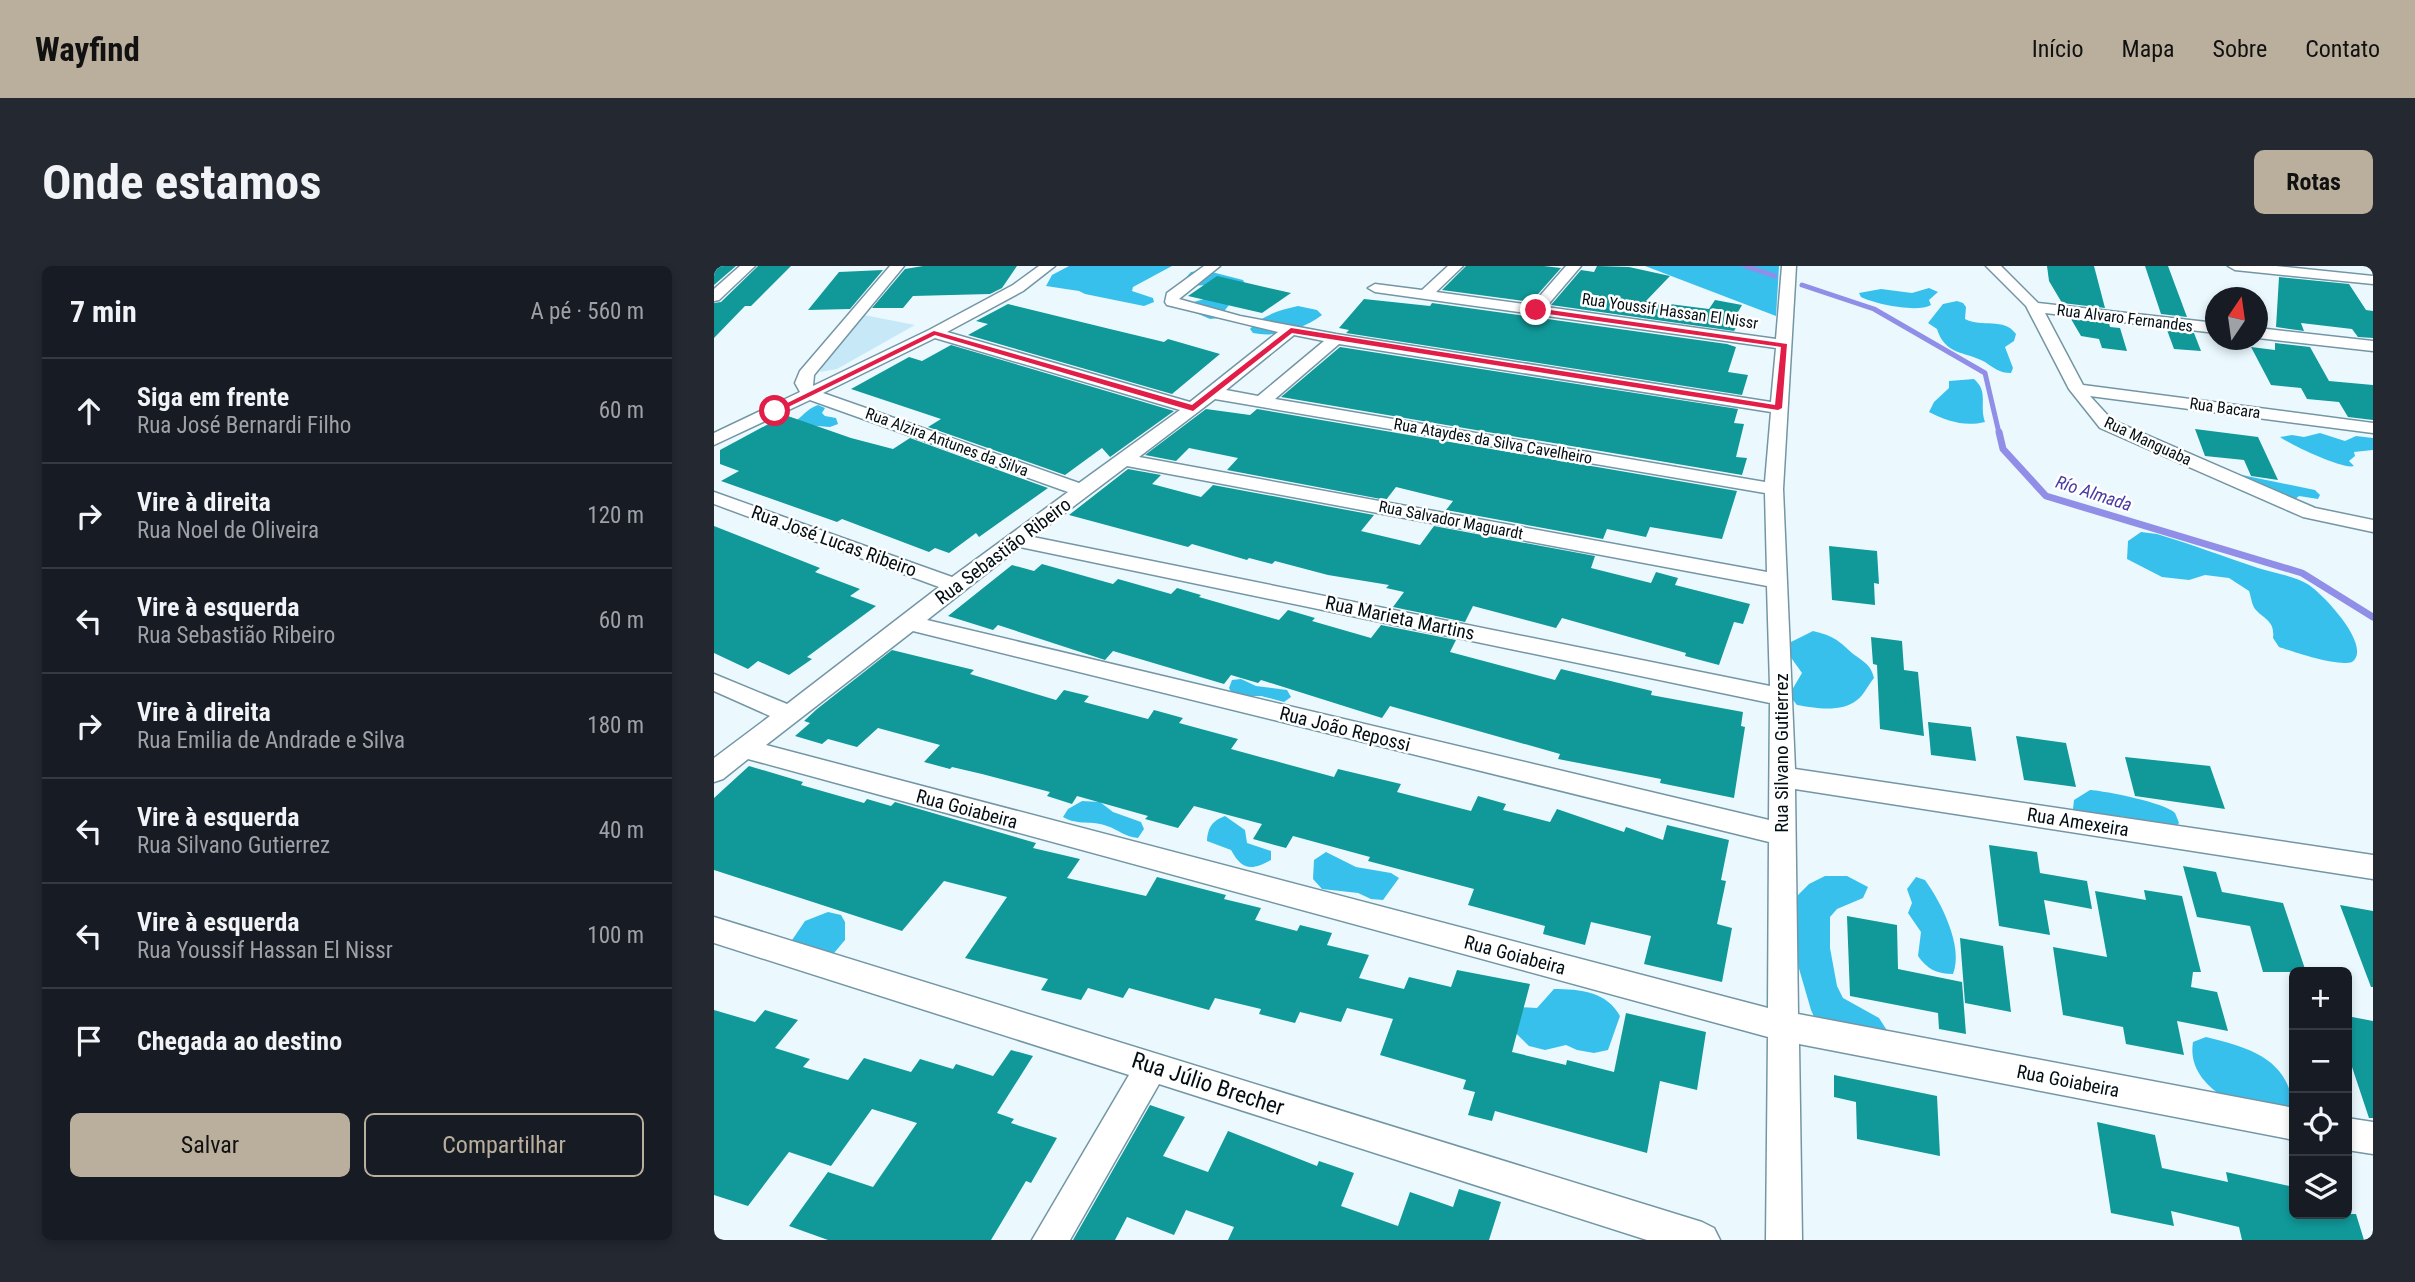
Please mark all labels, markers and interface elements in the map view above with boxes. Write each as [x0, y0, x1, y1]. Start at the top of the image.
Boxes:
text: Wayfind [35, 30, 140, 69]
text: Início [2032, 35, 2084, 63]
text: Mapa [2122, 35, 2175, 63]
text: Sobre [2213, 35, 2267, 63]
text: Contato [2305, 35, 2380, 63]
button: Rotas [2254, 150, 2373, 214]
text: Onde estamos [42, 154, 322, 211]
north arrow [2205, 287, 2268, 350]
street label: Rua Youssif Hassan El Nissr [1581, 289, 1759, 333]
text: 7 min [70, 294, 137, 329]
route end [1520, 294, 1551, 325]
text: A pé · 560 m [531, 298, 644, 325]
street label: Rua Alvaro Fernandes [2056, 300, 2194, 336]
text: Siga em frente [137, 382, 289, 412]
icon: ahead [70, 392, 108, 430]
street label: Rua Bacara [2188, 394, 2262, 422]
route start [759, 395, 790, 426]
text: 60 m [599, 397, 644, 424]
street label: Rua Alzira Antunes da Silva [863, 404, 1031, 480]
text: Rua José Bernardi Filho [137, 412, 351, 439]
street label: Rua Manguaba [2101, 413, 2195, 469]
street label: Rua Ataydes da Silva Cavelheiro [1392, 414, 1594, 468]
water label: Río Almada [2053, 471, 2135, 515]
text: Vire à direita [137, 487, 271, 517]
street label: Rua Sebastião Ribeiro [931, 493, 1075, 609]
icon: right [70, 497, 108, 535]
street label: Rua Salvador Maguardt [1377, 497, 1525, 543]
street label: Rua José Lucas Ribeiro [748, 500, 920, 582]
text: 120 m [587, 502, 644, 529]
text: Rua Noel de Oliveira [137, 517, 319, 544]
street label: Rua Marieta Martins [1323, 591, 1477, 645]
text: Vire à esquerda [137, 592, 300, 622]
icon: left [70, 602, 108, 640]
text: 60 m [599, 607, 644, 634]
text: Rua Sebastião Ribeiro [137, 622, 335, 649]
street label: Rua Silvano Gutierrez [1770, 673, 1793, 833]
text: Vire à direita [137, 697, 271, 727]
street label: Rua João Repossi [1277, 702, 1413, 756]
icon: right [70, 707, 108, 745]
text: 180 m [587, 712, 644, 739]
text: Rua Emilia de Andrade e Silva [137, 727, 405, 754]
street label: Rua Goiabeira [914, 784, 1020, 834]
text: Vire à esquerda [137, 802, 300, 832]
street label: Rua Amexeira [2025, 803, 2131, 841]
icon: left [70, 812, 108, 850]
text: 40 m [599, 817, 644, 844]
text: Rua Silvano Gutierrez [137, 832, 330, 859]
text: Vire à esquerda [137, 907, 300, 937]
icon: left [70, 917, 108, 955]
text: 100 m [587, 922, 644, 949]
street label: Rua Goiabeira [1462, 930, 1568, 980]
text: Rua Youssif Hassan El Nissr [137, 937, 393, 964]
map controls [2289, 967, 2352, 1219]
button: + [2289, 967, 2352, 1030]
icon: arrive [70, 1022, 108, 1060]
text: Chegada ao destino [137, 1026, 342, 1056]
button: − [2289, 1030, 2352, 1093]
street label: Rua Júlio Brecher [1128, 1047, 1288, 1121]
street label: Rua Goiabeira [2015, 1060, 2121, 1102]
button: locate [2289, 1093, 2352, 1156]
button: Salvar [70, 1113, 350, 1177]
button: Compartilhar [364, 1113, 644, 1177]
button: layers [2289, 1156, 2352, 1219]

